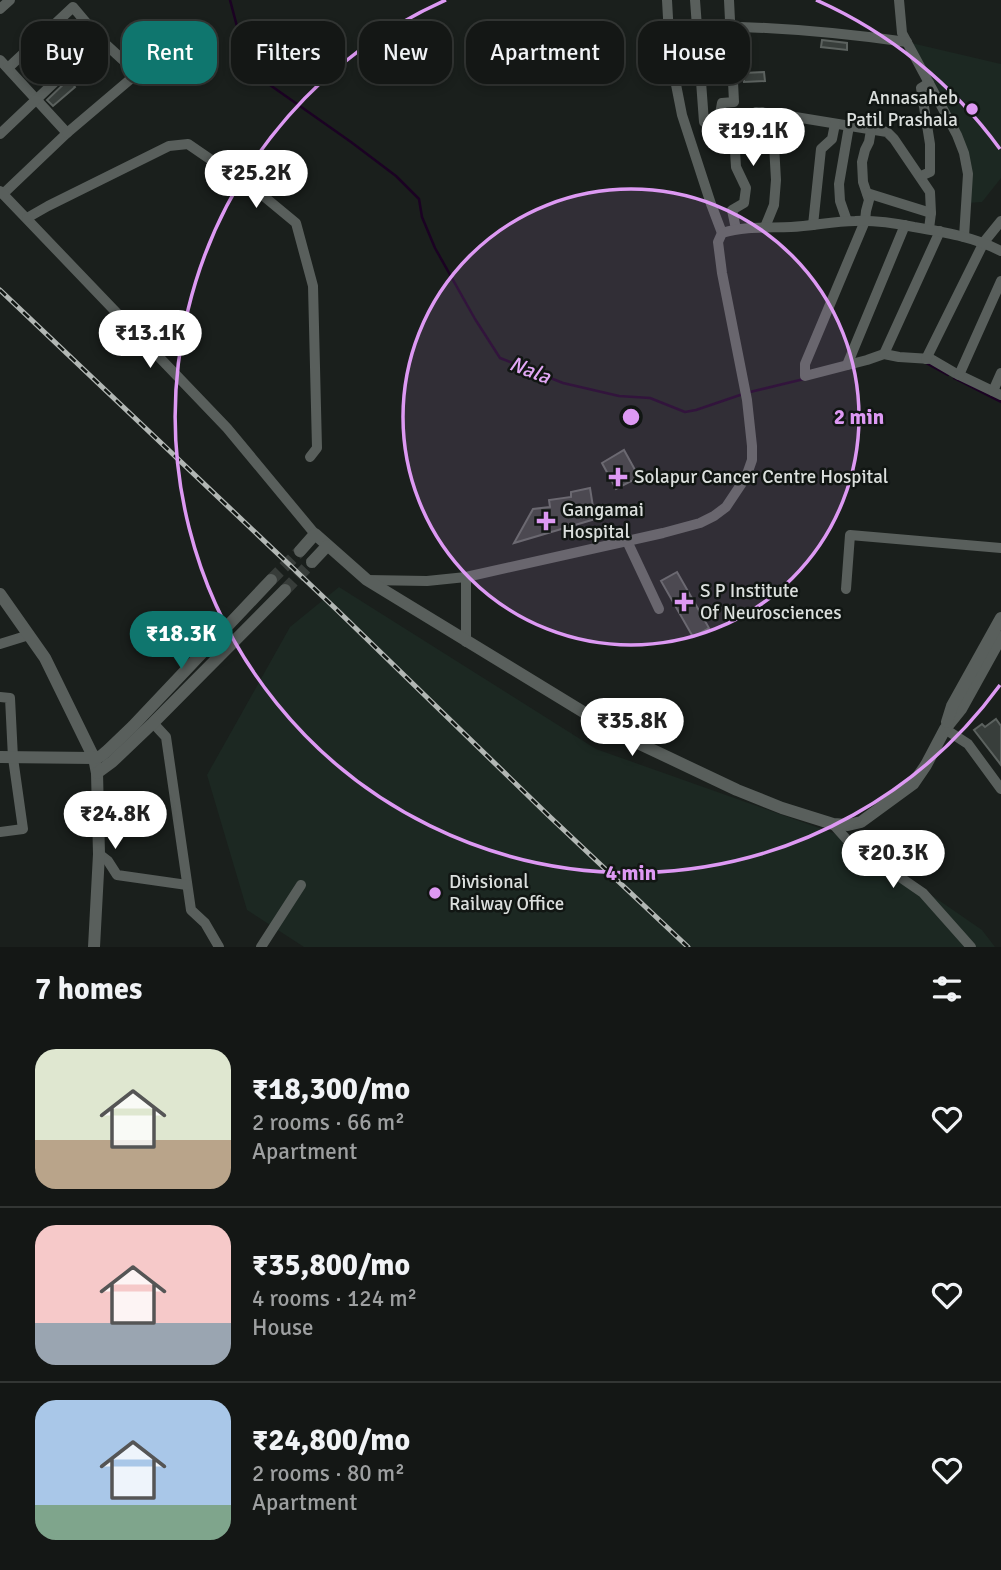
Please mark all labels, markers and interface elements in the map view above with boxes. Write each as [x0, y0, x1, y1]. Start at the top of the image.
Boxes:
chip: Buy [21, 21, 108, 84]
chip: Rent [122, 21, 217, 84]
chip: Filters [231, 21, 345, 84]
chip: New [359, 21, 452, 84]
chip: Apartment [466, 21, 624, 84]
chip: House [638, 21, 750, 84]
place label: Annasaheb Patil Prashala [846, 86, 958, 132]
marker: Annasaheb Patil Prashala [964, 101, 980, 117]
pin: ₹19.1K [696, 108, 810, 168]
text: ₹19.1K [718, 116, 788, 145]
pin: ₹25.2K [199, 150, 313, 210]
text: ₹25.2K [221, 158, 291, 187]
pin: ₹13.1K [93, 310, 207, 370]
text: ₹13.1K [115, 318, 185, 347]
water label: Nala [506, 350, 555, 390]
text: 2 min [834, 404, 884, 430]
centre of rings [619, 405, 643, 429]
place label: Solapur Cancer Centre Hospital [634, 465, 888, 489]
marker: Solapur Cancer Centre Hospital [608, 467, 628, 487]
place label: Gangamai Hospital [562, 498, 644, 544]
marker: Gangamai Hospital [536, 511, 556, 531]
place label: S P Institute Of Neurosciences [700, 579, 842, 625]
marker: S P Institute Of Neurosciences [674, 592, 694, 612]
pin: ₹18.3K [124, 612, 238, 671]
text: ₹18.3K [146, 619, 216, 648]
pin: ₹35.8K [575, 698, 689, 758]
text: ₹35.8K [597, 706, 667, 735]
pin: ₹24.8K [58, 792, 172, 851]
text: ₹24.8K [80, 799, 150, 828]
pin: ₹20.3K [836, 830, 950, 890]
text: ₹20.3K [858, 838, 928, 867]
text: 4 min [606, 860, 656, 886]
place label: Divisional Railway Office [449, 870, 564, 916]
marker: Divisional Railway Office [427, 885, 443, 901]
icon: filters [928, 970, 966, 1008]
text: 7 homes [35, 971, 142, 1008]
text: ₹18,300/mo [252, 1071, 410, 1108]
icon: home [91, 1077, 175, 1161]
icon: heart [928, 1100, 966, 1138]
text: 2 rooms · 66 m² [252, 1108, 405, 1137]
text: Apartment [252, 1137, 357, 1166]
text: ₹35,800/mo [252, 1247, 410, 1284]
icon: home [91, 1253, 175, 1337]
icon: heart [928, 1276, 966, 1314]
text: 4 rooms · 124 m² [252, 1284, 417, 1313]
text: House [252, 1313, 314, 1342]
text: ₹24,800/mo [252, 1422, 410, 1459]
icon: home [91, 1428, 175, 1512]
icon: heart [928, 1451, 966, 1489]
text: 2 rooms · 80 m² [252, 1459, 405, 1488]
text: Apartment [252, 1488, 357, 1517]

